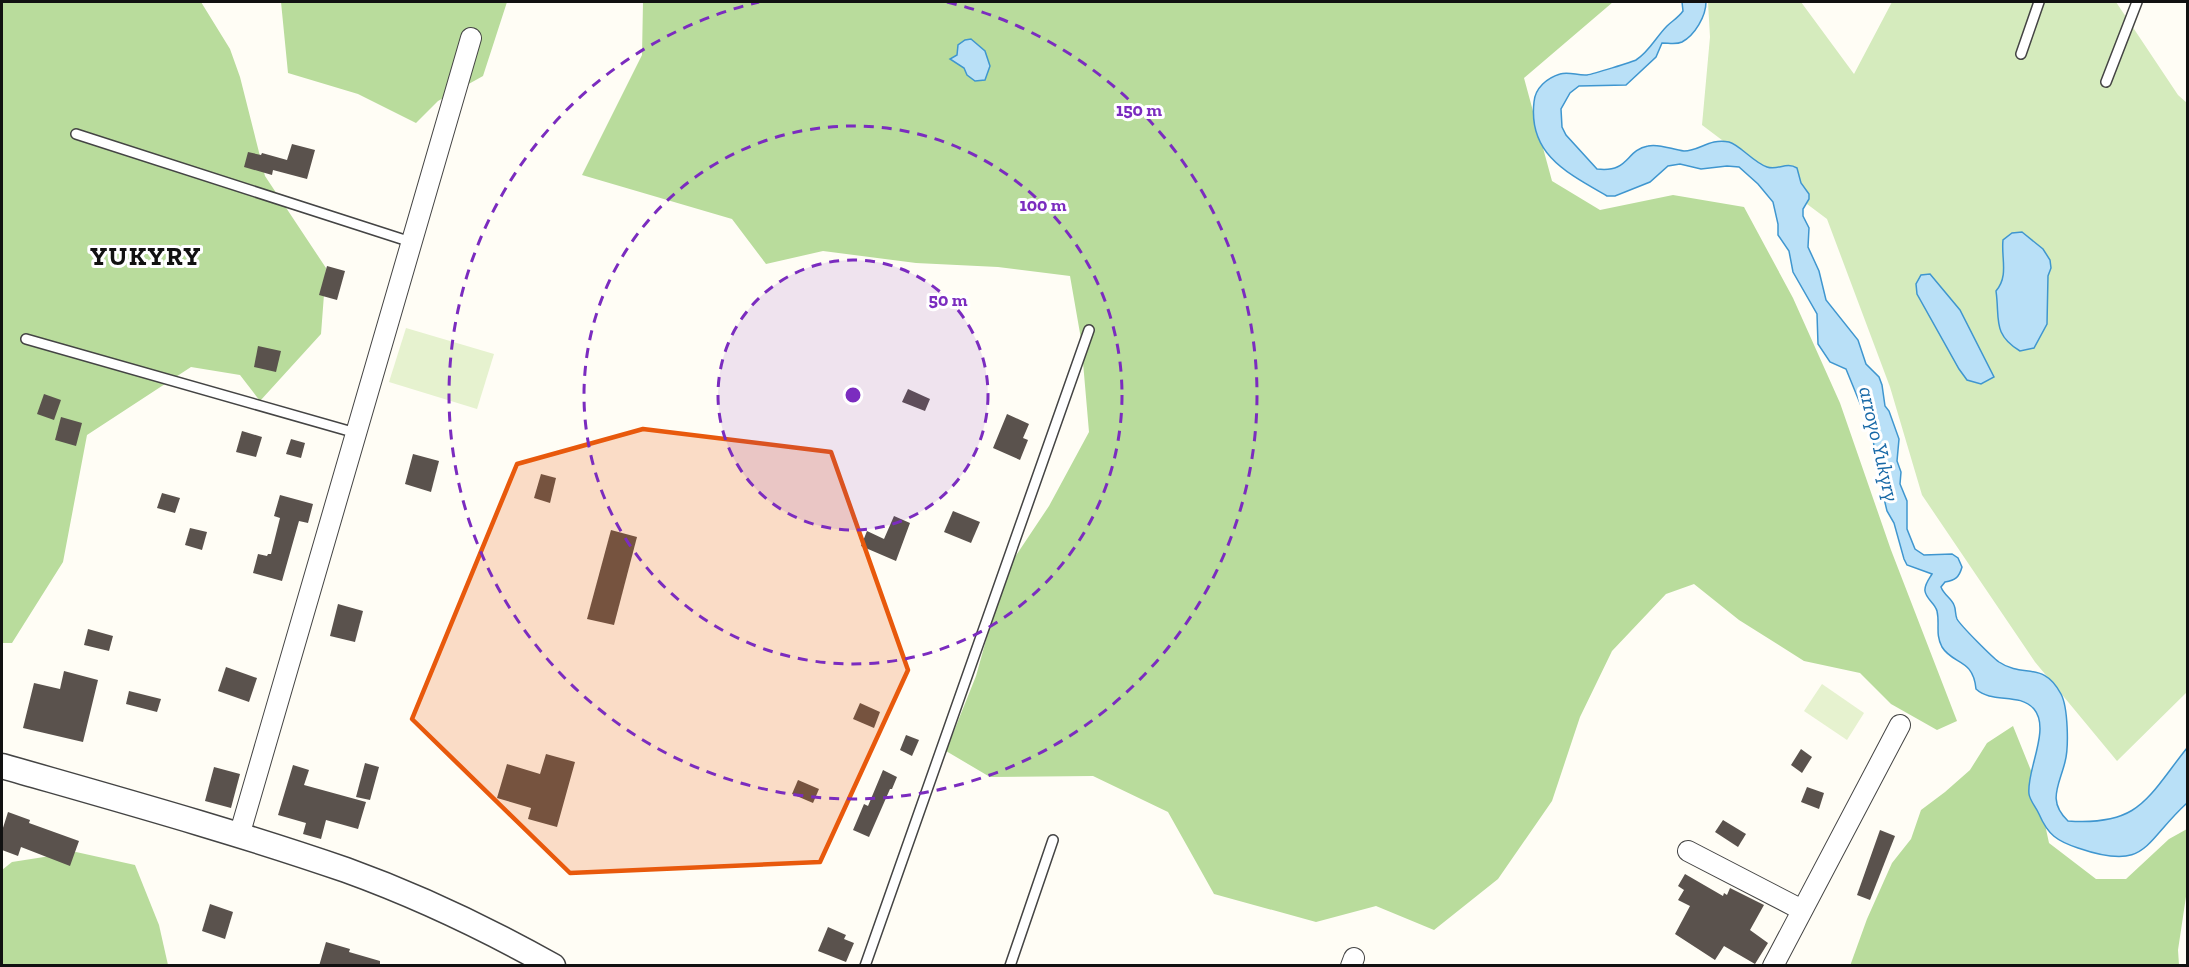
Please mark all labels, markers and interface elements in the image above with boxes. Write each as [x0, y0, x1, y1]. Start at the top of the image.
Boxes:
text: 150 m [1116, 99, 1162, 121]
text: 100 m [1019, 194, 1067, 216]
district label: YUKYRY [90, 240, 202, 272]
text: 50 m [929, 289, 968, 311]
water label: arroyo Yukyry [1854, 384, 1905, 504]
centre of rings [843, 385, 863, 405]

